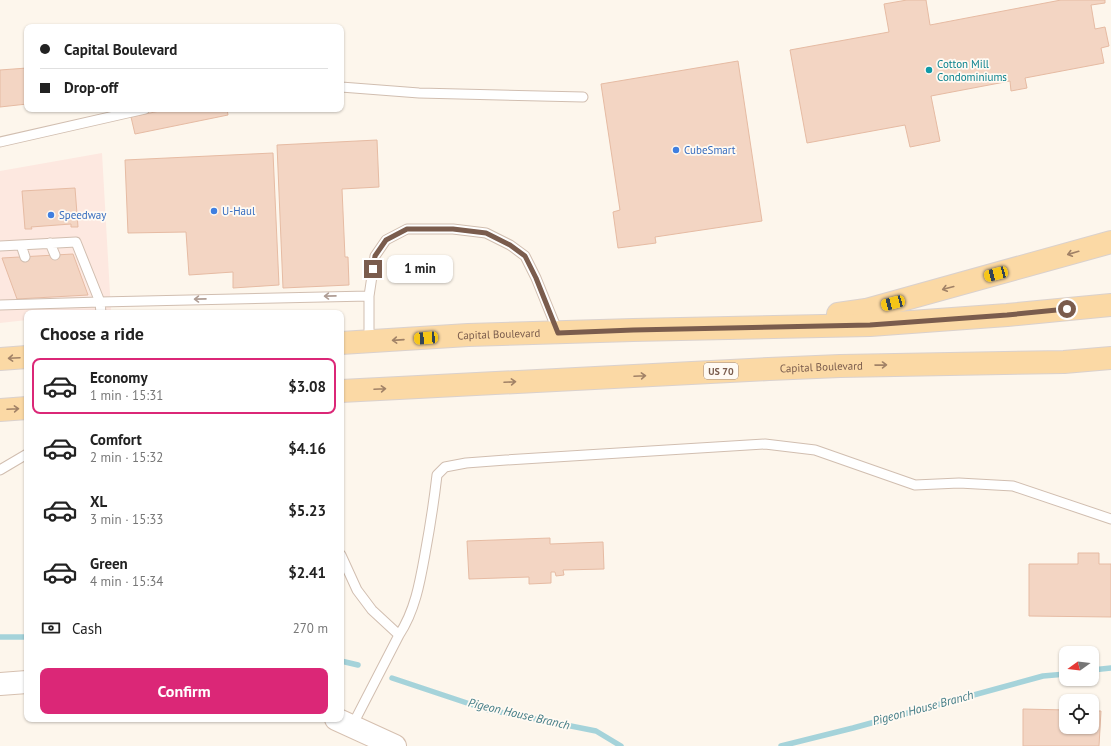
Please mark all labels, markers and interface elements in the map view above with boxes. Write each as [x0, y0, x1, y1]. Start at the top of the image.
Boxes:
text: Capital Boulevard [64, 40, 177, 59]
place label: Cotton Mill Condominiums [937, 57, 1007, 84]
marker: Cotton Mill Condominiums [924, 65, 934, 75]
text: Drop-off [64, 78, 118, 97]
place label: CubeSmart [684, 143, 736, 157]
marker: CubeSmart [671, 145, 681, 155]
place label: U-Haul [222, 204, 256, 218]
marker: U-Haul [209, 206, 219, 216]
place label: Speedway [59, 208, 107, 222]
marker: Speedway [46, 210, 56, 220]
one-way arrow [1067, 250, 1080, 257]
callout: 1 min [387, 255, 453, 283]
route end [364, 260, 382, 278]
text: 1 min [404, 260, 436, 277]
car [983, 265, 1009, 283]
one-way arrow [942, 284, 955, 292]
one-way arrow [324, 292, 337, 300]
car [880, 294, 906, 312]
one-way arrow [194, 295, 207, 303]
route start [1058, 300, 1076, 318]
text: Choose a ride [40, 322, 144, 345]
street label: Capital Boulevard [457, 326, 541, 343]
car [414, 331, 438, 345]
one-way arrow [392, 336, 405, 343]
one-way arrow [7, 354, 20, 362]
street label: Capital Boulevard [780, 359, 863, 376]
one-way arrow [874, 361, 887, 369]
road number: US 70 [704, 363, 738, 379]
icon: car [42, 368, 78, 404]
text: Economy [90, 368, 148, 387]
one-way arrow [633, 372, 646, 379]
text: $3.08 [288, 377, 326, 396]
one-way arrow [503, 379, 516, 386]
one-way arrow [373, 386, 386, 393]
text: 1 min · 15:31 [90, 387, 163, 404]
one-way arrow [7, 405, 20, 413]
icon: car [42, 430, 78, 466]
text: Comfort [90, 430, 142, 449]
text: $4.16 [288, 439, 326, 458]
text: 2 min · 15:32 [90, 449, 163, 466]
icon: car [42, 492, 78, 528]
text: XL [90, 492, 107, 511]
text: $5.23 [288, 501, 326, 520]
text: 3 min · 15:33 [90, 511, 163, 528]
icon: car [42, 554, 78, 590]
text: Green [90, 554, 128, 573]
text: $2.41 [288, 563, 326, 582]
text: 4 min · 15:34 [90, 573, 163, 590]
icon: cash [40, 617, 62, 639]
text: Cash [72, 619, 102, 638]
text: 270 m [293, 620, 328, 637]
north arrow [1059, 646, 1099, 686]
map controls [1059, 646, 1099, 734]
button: Confirm [40, 668, 328, 714]
water label: Pigeon House Branch [871, 687, 975, 728]
button: locate [1059, 694, 1099, 734]
water label: Pigeon House Branch [467, 695, 571, 733]

